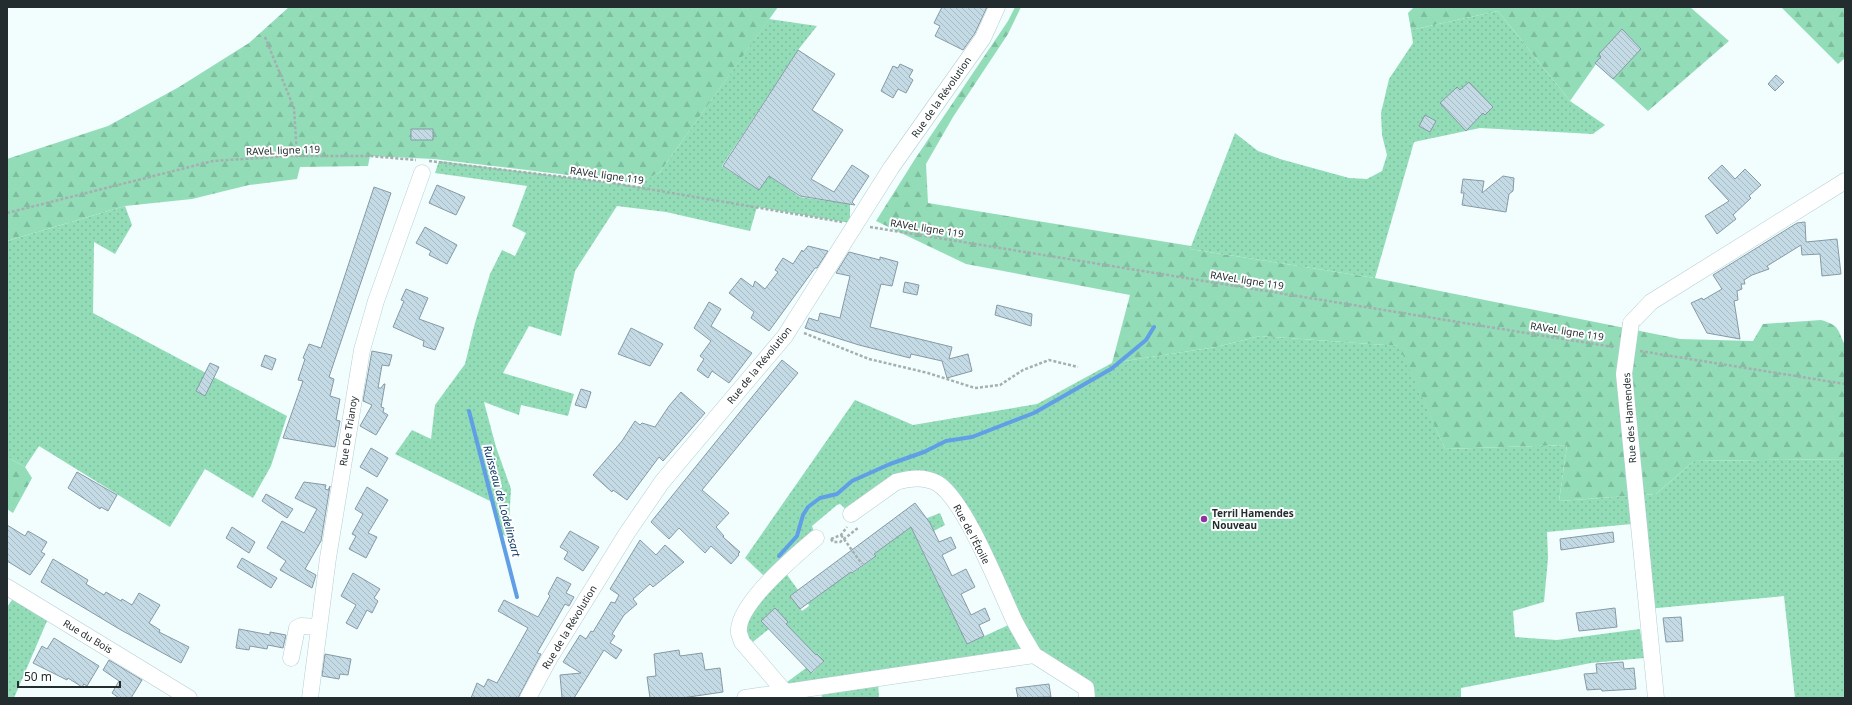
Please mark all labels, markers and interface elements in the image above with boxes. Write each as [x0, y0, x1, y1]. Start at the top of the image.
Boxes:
street label: Rue de la Révolution [908, 54, 974, 140]
street label: RAVeL ligne 119 [246, 142, 321, 158]
street label: RAVeL ligne 119 [569, 163, 645, 187]
street label: RAVeL ligne 119 [889, 215, 965, 241]
street label: RAVeL ligne 119 [1209, 267, 1285, 293]
street label: RAVeL ligne 119 [1529, 318, 1605, 344]
street label: Rue de la Révolution [723, 323, 795, 407]
street label: Rue des Hamendes [1619, 372, 1639, 464]
street label: Rue De Trianoy [336, 394, 361, 467]
water label: Ruisseau de Lodelinsart [480, 443, 525, 559]
street label: Rue de l'Étoile [950, 502, 994, 567]
place label: Terril Hamendes Nouveau [1212, 506, 1294, 532]
marker: Terril Hamendes Nouveau [1199, 514, 1209, 524]
street label: Rue de la Révolution [538, 582, 600, 672]
street label: Rue du Bois [61, 616, 116, 656]
scale bar [18, 663, 120, 689]
text: 50 m [24, 668, 52, 685]

